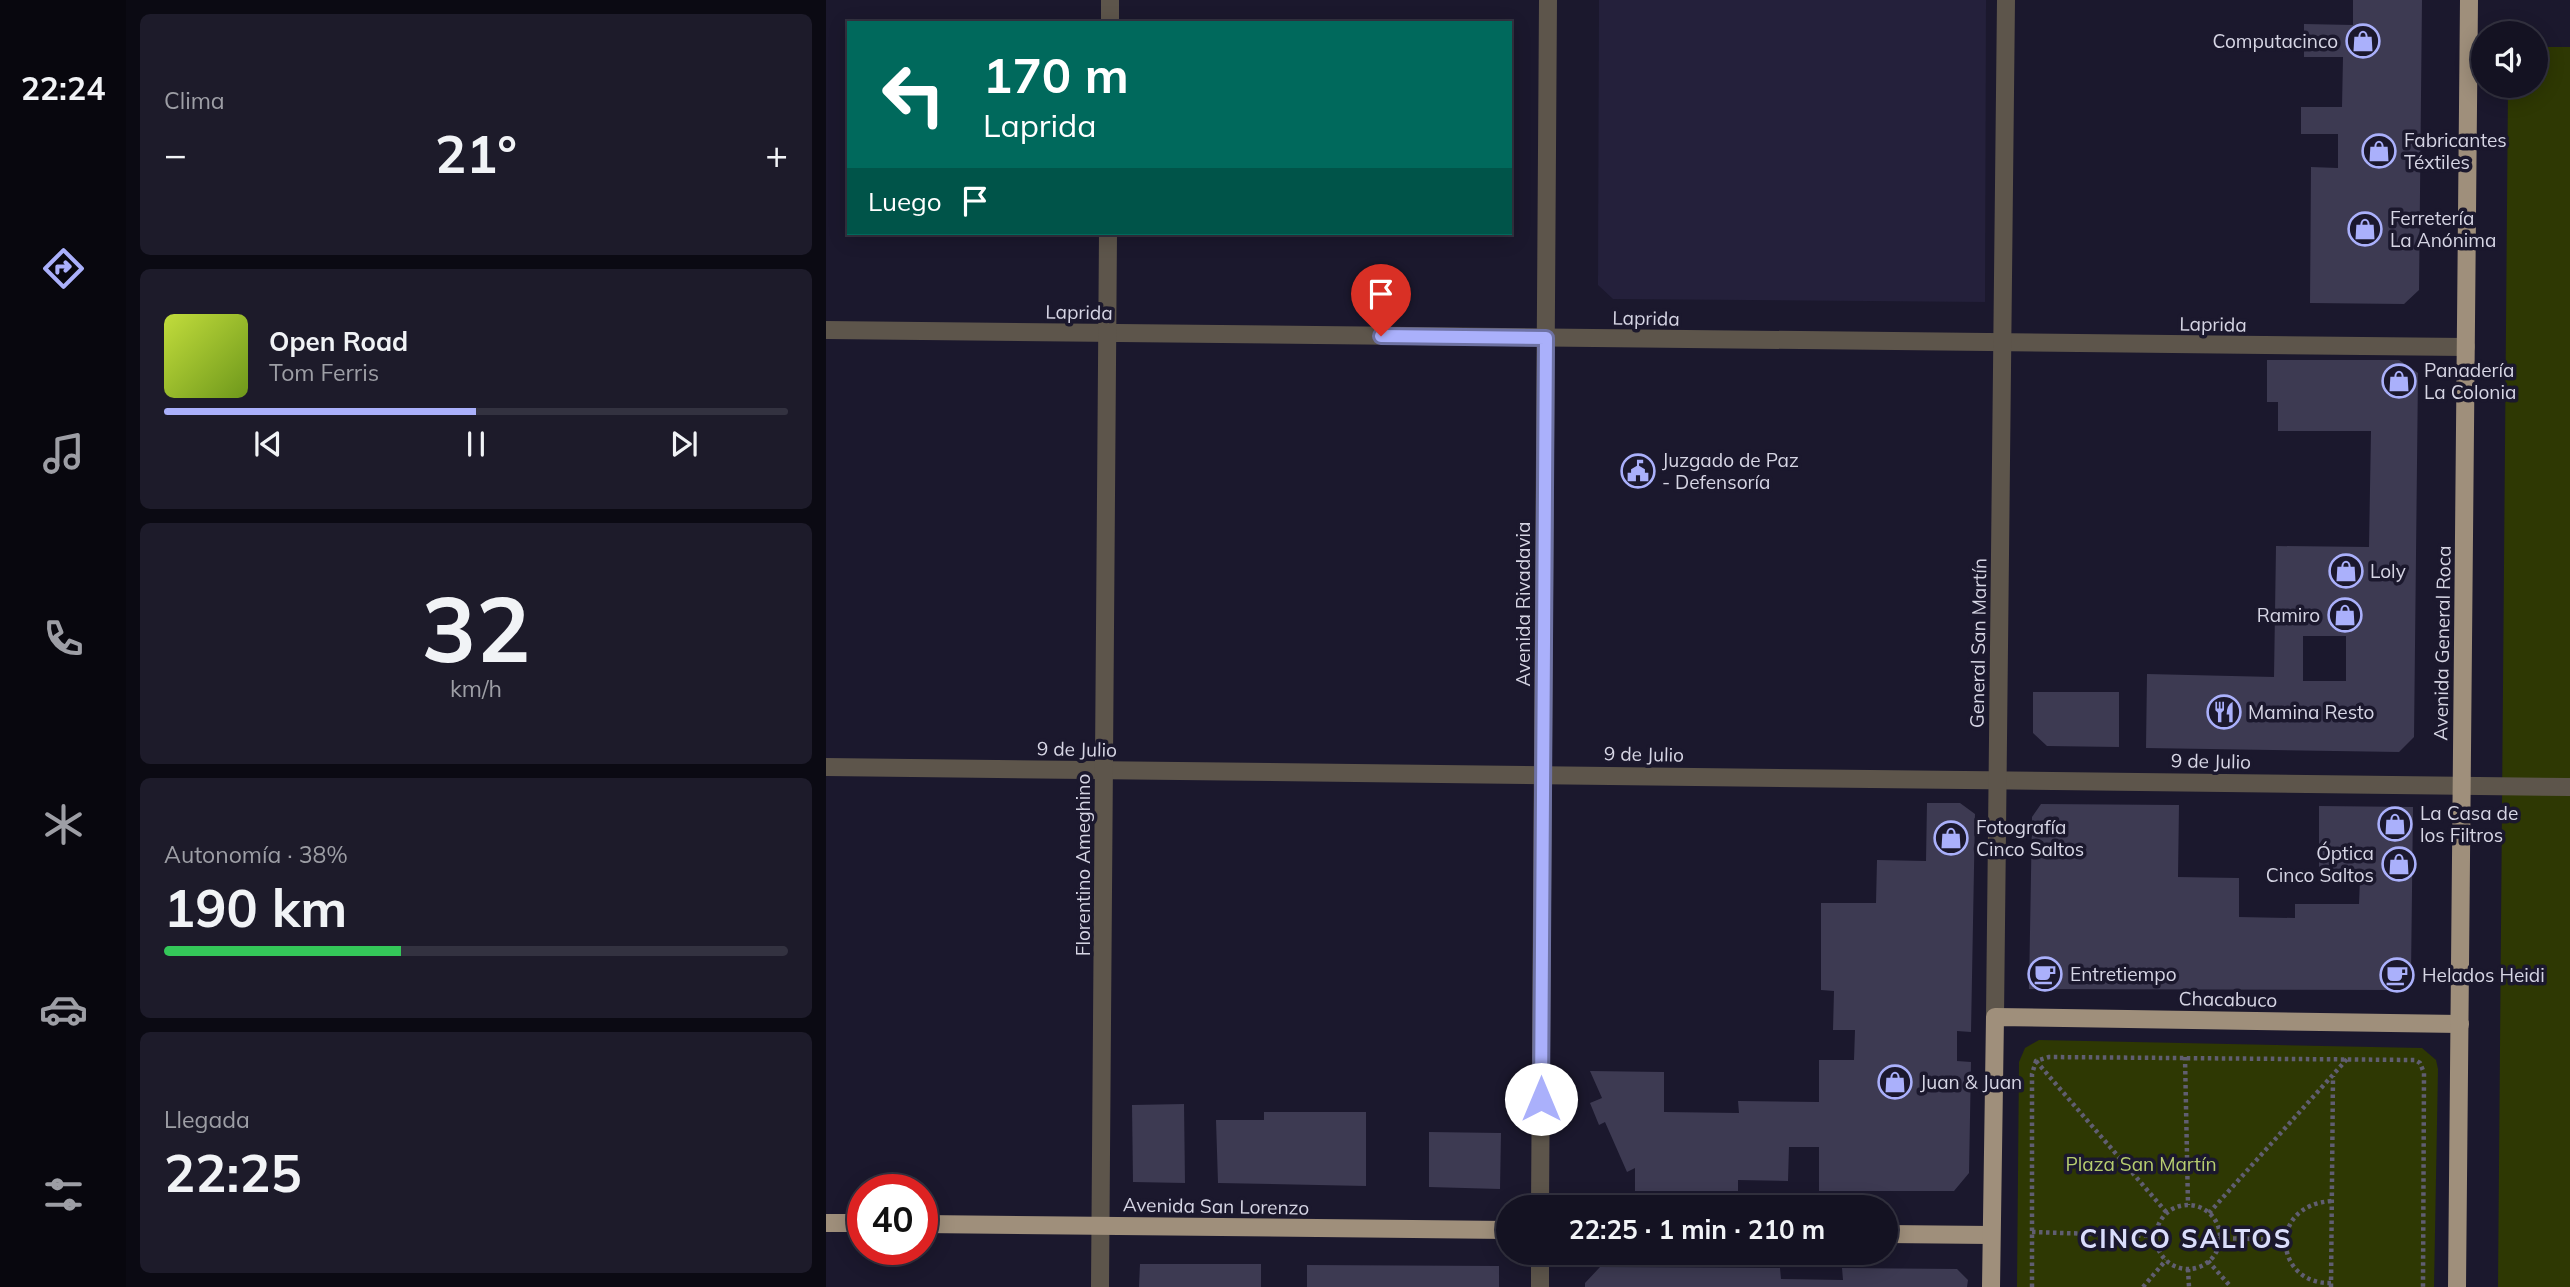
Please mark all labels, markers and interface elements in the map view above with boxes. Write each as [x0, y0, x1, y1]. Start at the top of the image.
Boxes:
map controls [2471, 21, 2548, 98]
button: sound [2471, 21, 2548, 98]
shop icon: Computacinco [2344, 22, 2382, 60]
place label: Computacinco [2213, 29, 2338, 53]
text: 170 m [983, 44, 1129, 105]
icon: left [868, 49, 959, 140]
text: 22:24 [21, 68, 105, 108]
text: Clima [164, 86, 225, 115]
text: Laprida [983, 105, 1096, 145]
text: 21° [435, 121, 517, 186]
place label: Fabricantes Téxtiles [2404, 128, 2507, 174]
text: − [164, 130, 187, 178]
text: + [765, 130, 788, 178]
shop icon: Fabricantes Téxtiles [2360, 132, 2398, 170]
icon: arrive [956, 182, 994, 220]
text: Luego [868, 185, 942, 218]
place label: Ferretería La Anónima [2390, 206, 2496, 252]
shop icon: Ferretería La Anónima [2346, 210, 2384, 248]
icon: directions [39, 244, 88, 293]
pin [1351, 264, 1411, 336]
icon: arrive [1362, 275, 1400, 313]
street label: Laprida [1045, 299, 1113, 325]
street label: Laprida [1612, 305, 1680, 331]
street label: Laprida [2179, 311, 2247, 337]
text: Open Road [269, 325, 408, 358]
text: Tom Ferris [269, 358, 379, 387]
place label: Panadería La Colonia [2424, 358, 2516, 404]
shop icon: Panadería La Colonia [2380, 362, 2418, 400]
icon: previous [249, 425, 287, 463]
icon: pause [457, 425, 495, 463]
icon: next [665, 425, 703, 463]
icon: music [39, 429, 88, 478]
place label: Juzgado de Paz - Defensoría [1662, 448, 1799, 494]
public building icon: Juzgado de Paz - Defensoría [1619, 452, 1657, 490]
street label: Avenida Rivadavia [1511, 522, 1535, 686]
street label: Avenida General Roca [2428, 545, 2456, 741]
shop icon: Loly [2327, 552, 2365, 590]
street label: General San Martín [1965, 558, 1991, 728]
place label: Loly [2370, 559, 2406, 583]
text: 32 [421, 571, 531, 685]
shop icon: Ramiro [2326, 596, 2364, 634]
place label: Ramiro [2257, 603, 2320, 627]
icon: phone [39, 614, 88, 663]
text: km/h [450, 674, 502, 703]
restaurant icon: Mamina Resto [2205, 693, 2243, 731]
place label: Mamina Resto [2248, 700, 2374, 724]
street label: 9 de Julio [1037, 736, 1117, 762]
street label: 9 de Julio [1604, 741, 1684, 767]
street label: 9 de Julio [2171, 748, 2251, 774]
street label: Florentino Ameghino [1071, 774, 1095, 956]
icon: climate [39, 800, 88, 849]
place label: La Casa de los Filtros [2420, 801, 2518, 847]
shop icon: La Casa de los Filtros [2376, 805, 2414, 843]
place label: Fotografía Cinco Saltos [1976, 815, 2084, 861]
shop icon: Fotografía Cinco Saltos [1932, 819, 1970, 857]
text: Autonomía · 38% [164, 840, 348, 869]
place label: Óptica Cinco Saltos [2266, 841, 2374, 887]
shop icon: Óptica Cinco Saltos [2380, 845, 2418, 883]
text: 190 km [164, 875, 347, 940]
cafe icon: Entretiempo [2026, 955, 2064, 993]
cafe icon: Helados Heidi [2378, 956, 2416, 994]
place label: Entretiempo [2070, 962, 2177, 986]
place label: Helados Heidi [2422, 963, 2545, 987]
icon: car [39, 985, 88, 1034]
street label: Chacabuco [2178, 986, 2278, 1012]
position arrow [1504, 1062, 1578, 1136]
shop icon: Juan & Juan [1876, 1063, 1914, 1101]
place label: Juan & Juan [1920, 1070, 2022, 1094]
text: Llegada [164, 1105, 250, 1134]
text: 22:25 [164, 1140, 302, 1205]
park label: Plaza San Martín [2065, 1152, 2217, 1176]
icon: filters [39, 1170, 88, 1219]
speed limit sign: 40 [847, 1174, 938, 1265]
street label: Avenida San Lorenzo [1123, 1192, 1309, 1220]
text: 22:25 · 1 min · 210 m [1569, 1213, 1825, 1246]
district label: CINCO SALTOS [2079, 1222, 2293, 1255]

